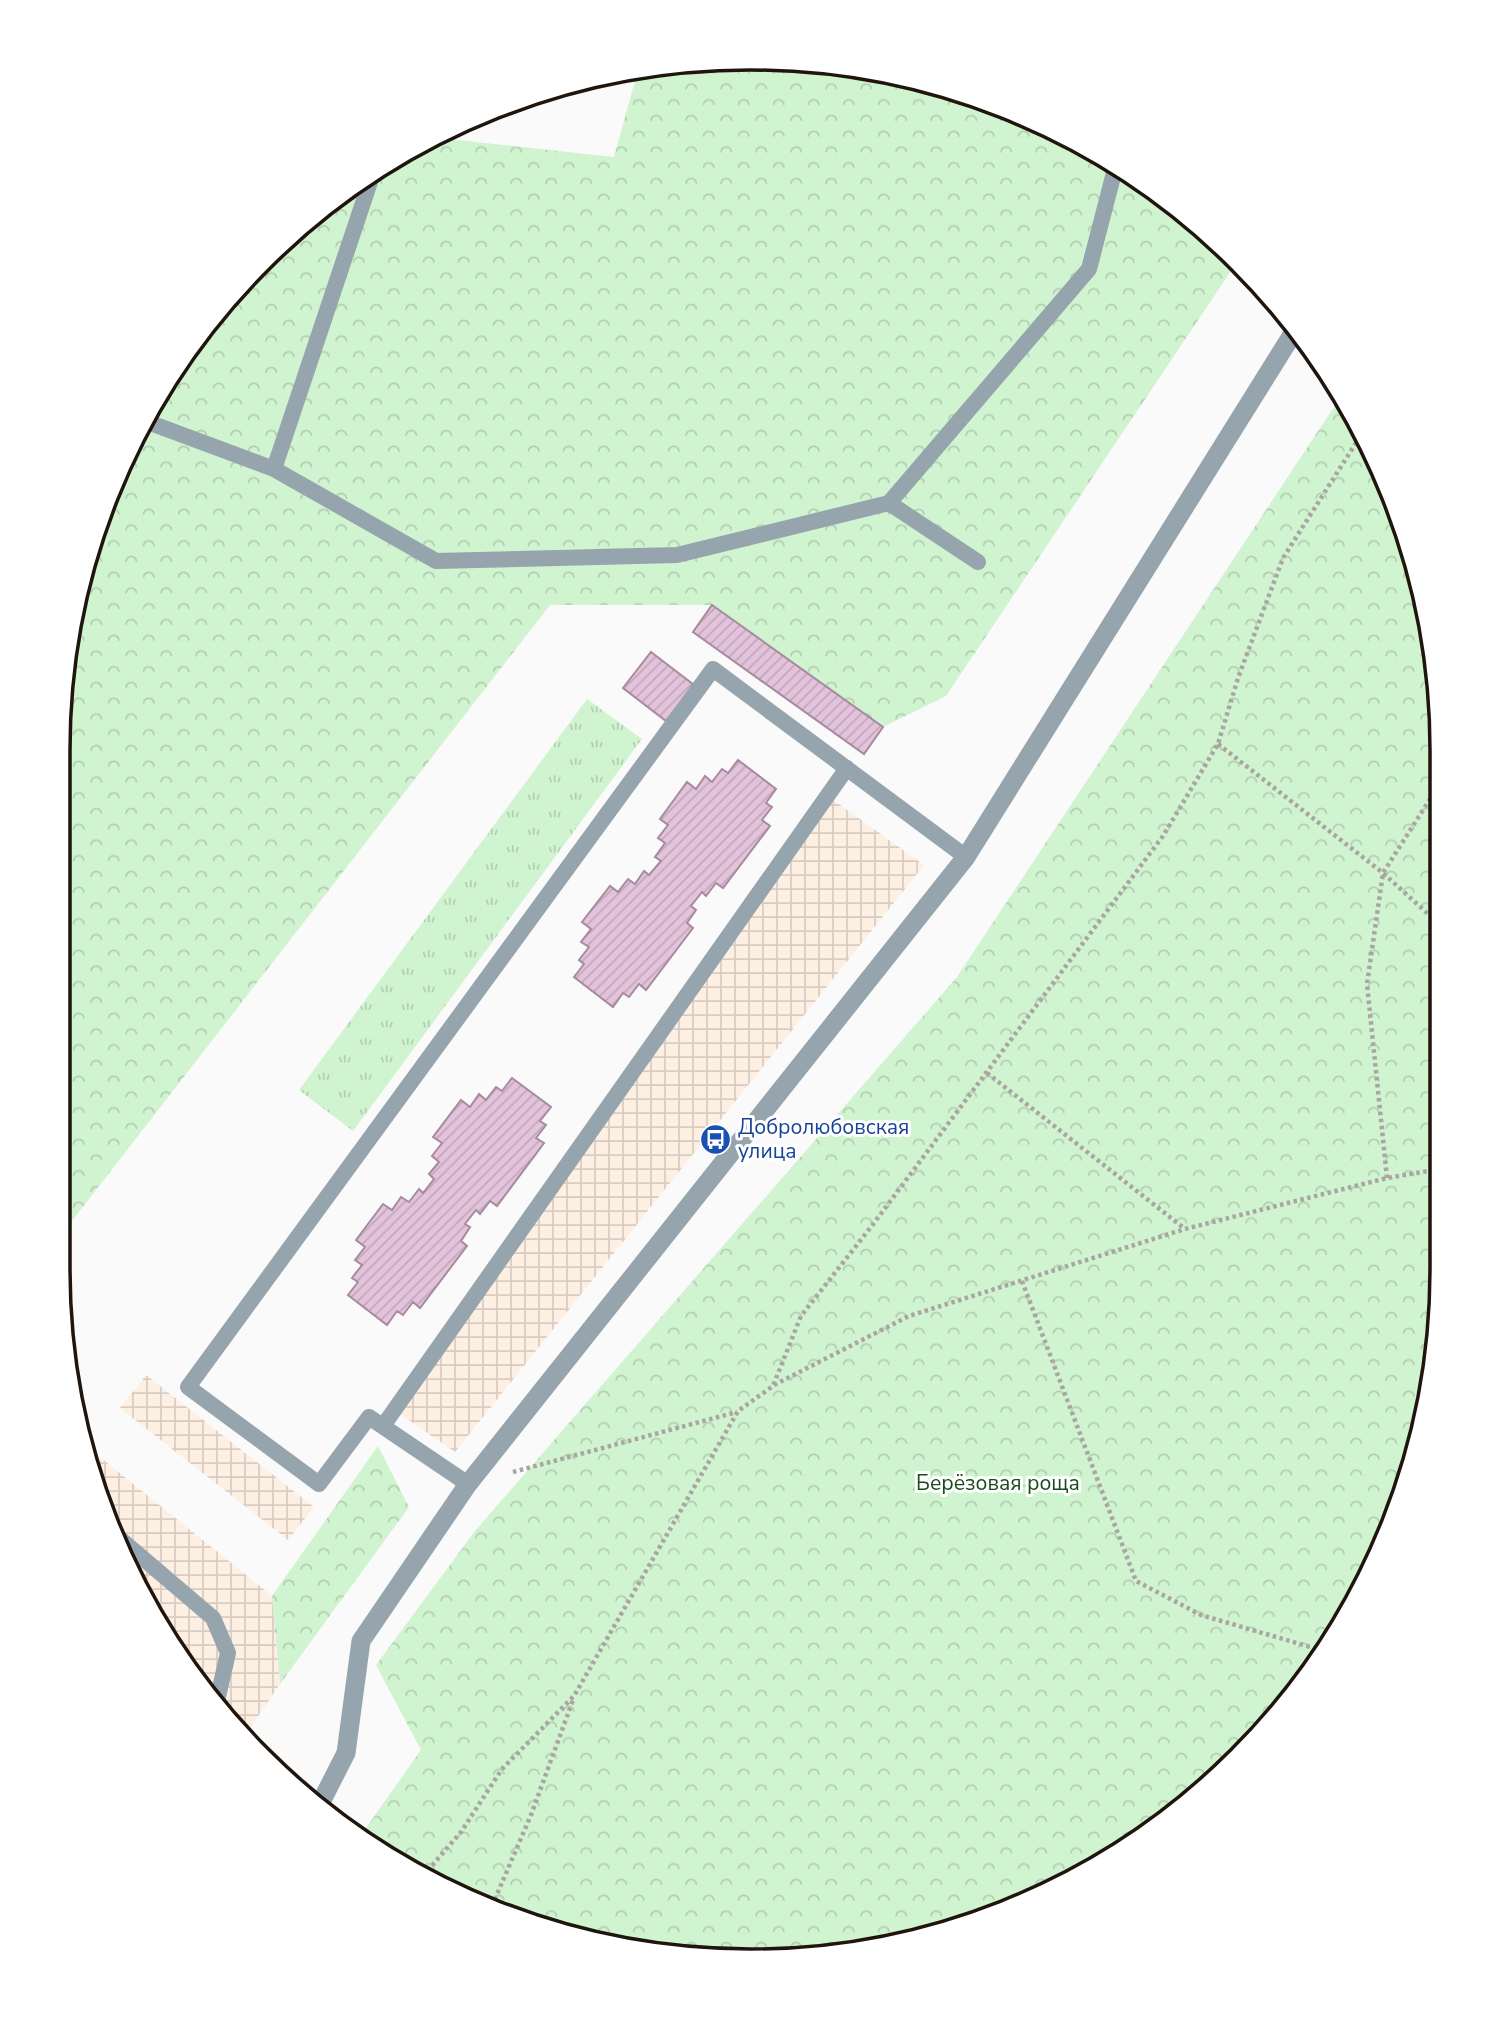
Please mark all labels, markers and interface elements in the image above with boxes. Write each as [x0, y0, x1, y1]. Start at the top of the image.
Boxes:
place label: Добролюбовская улица [738, 1113, 909, 1165]
bus stop icon: Добролюбовская улица [698, 1122, 732, 1156]
park label: Берёзовая роща [916, 1469, 1080, 1497]

